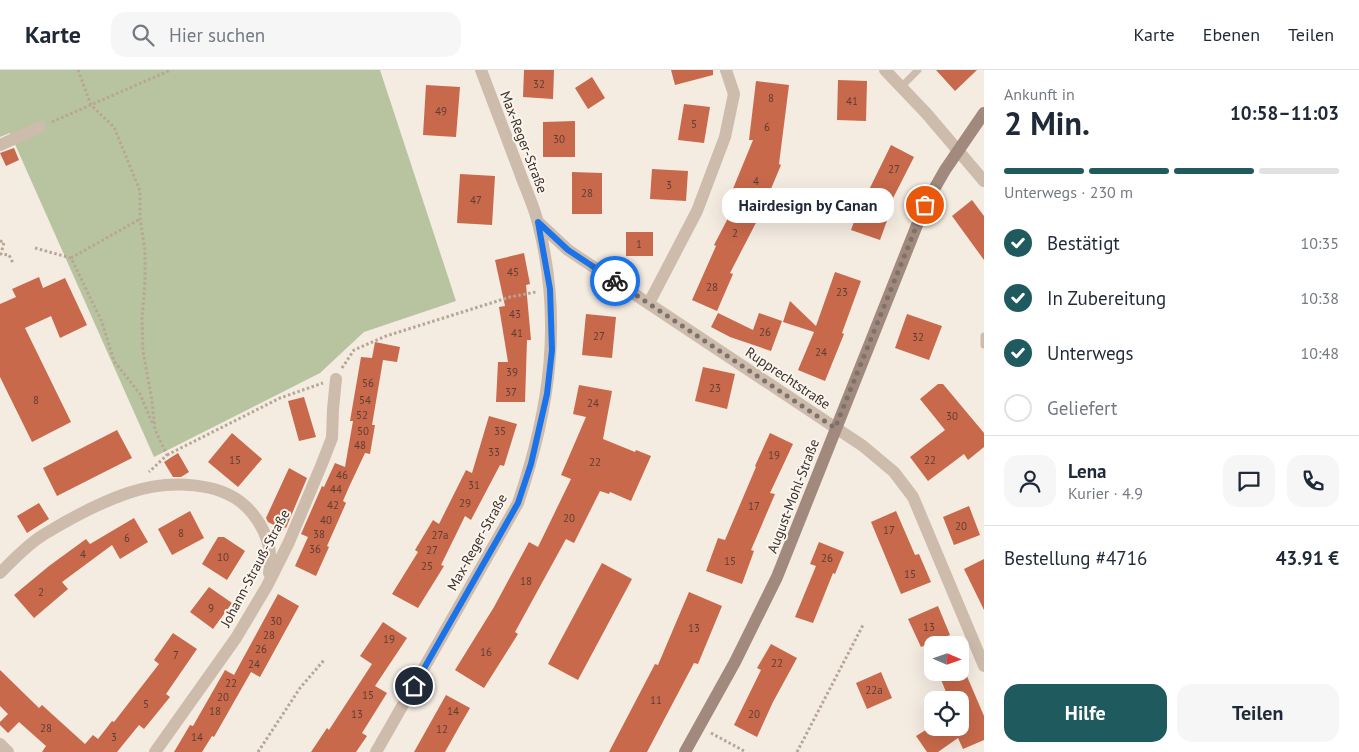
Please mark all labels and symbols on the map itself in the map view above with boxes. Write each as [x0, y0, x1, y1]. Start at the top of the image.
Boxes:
house number: 32 [533, 77, 545, 91]
street label: Max-Reger-Straße [496, 88, 552, 196]
house number: 8 [768, 91, 774, 105]
house number: 41 [846, 94, 858, 108]
house number: 49 [435, 104, 447, 118]
house number: 5 [691, 117, 697, 131]
house number: 6 [764, 120, 770, 134]
house number: 30 [553, 132, 565, 146]
house number: 27 [888, 162, 900, 176]
house number: 4 [753, 174, 759, 188]
house number: 3 [666, 178, 672, 192]
pin [904, 184, 946, 226]
house number: 28 [581, 186, 593, 200]
callout: Hairdesign by Canan [722, 188, 895, 222]
house number: 47 [470, 193, 482, 207]
house number: 2 [732, 226, 738, 240]
house number: 1 [636, 237, 642, 251]
courier [590, 256, 640, 306]
house number: 45 [507, 265, 519, 279]
house number: 28 [706, 280, 718, 294]
house number: 23 [836, 285, 848, 299]
house number: 43 [509, 307, 521, 321]
house number: 26 [759, 325, 771, 339]
house number: 41 [511, 326, 523, 340]
house number: 27 [593, 329, 605, 343]
house number: 32 [912, 330, 924, 344]
street label: Rupprechtstraße [742, 343, 834, 413]
house number: 24 [815, 345, 827, 359]
house number: 39 [506, 365, 518, 379]
house number: 56 [362, 376, 374, 390]
house number: 23 [709, 381, 721, 395]
house number: 37 [505, 385, 517, 399]
house number: 8 [33, 393, 39, 407]
house number: 54 [359, 393, 371, 407]
house number: 24 [587, 396, 599, 410]
house number: 52 [356, 408, 368, 422]
house number: 30 [946, 409, 958, 423]
house number: 50 [357, 424, 369, 438]
house number: 35 [494, 424, 506, 438]
street label: August-Mohl-Straße [763, 436, 823, 556]
house number: 48 [354, 438, 366, 452]
house number: 33 [488, 445, 500, 459]
house number: 19 [768, 448, 780, 462]
house number: 15 [229, 453, 241, 467]
house number: 22 [924, 453, 936, 467]
house number: 22 [589, 455, 601, 469]
house number: 46 [336, 468, 348, 482]
house number: 31 [468, 478, 480, 492]
house number: 44 [330, 482, 342, 496]
street label: Max-Reger-Straße [443, 490, 511, 594]
house number: 29 [459, 496, 471, 510]
house number: 42 [327, 498, 339, 512]
house number: 17 [748, 499, 760, 513]
street label: Johann-Strauß-Straße [216, 506, 294, 631]
house number: 20 [563, 511, 575, 525]
house number: 40 [320, 513, 332, 527]
house number: 20 [955, 519, 967, 533]
house number: 17 [883, 523, 895, 537]
house number: 8 [178, 526, 184, 540]
house number: 38 [313, 527, 325, 541]
house number: 27a [432, 528, 448, 542]
house number: 6 [124, 531, 130, 545]
house number: 36 [309, 542, 321, 556]
house number: 27 [426, 543, 438, 557]
house number: 4 [80, 547, 86, 561]
house number: 10 [217, 550, 229, 564]
house number: 26 [821, 551, 833, 565]
house number: 15 [724, 554, 736, 568]
house number: 25 [421, 559, 433, 573]
house number: 15 [904, 567, 916, 581]
house number: 18 [520, 574, 532, 588]
house number: 2 [38, 585, 44, 599]
house number: 9 [208, 601, 214, 615]
house number: 30 [270, 614, 282, 628]
house number: 13 [923, 620, 935, 634]
house number: 13 [688, 621, 700, 635]
house number: 28 [263, 628, 275, 642]
house number: 19 [383, 632, 395, 646]
north arrow [924, 636, 969, 681]
house number: 26 [255, 642, 267, 656]
house number: 16 [480, 645, 492, 659]
house number: 7 [173, 648, 179, 662]
house number: 22 [771, 656, 783, 670]
house number: 24 [248, 657, 260, 671]
pin [393, 665, 435, 707]
house number: 22 [225, 676, 237, 690]
house number: 22a [865, 683, 883, 697]
house number: 15 [362, 688, 374, 702]
house number: 20 [217, 690, 229, 704]
house number: 11 [650, 693, 662, 707]
house number: 5 [143, 697, 149, 711]
house number: 18 [209, 704, 221, 718]
house number: 14 [447, 704, 459, 718]
house number: 13 [351, 707, 363, 721]
house number: 20 [748, 707, 760, 721]
house number: 28 [40, 721, 52, 735]
house number: 12 [436, 722, 448, 736]
house number: 3 [111, 730, 117, 744]
house number: 14 [191, 730, 203, 744]

